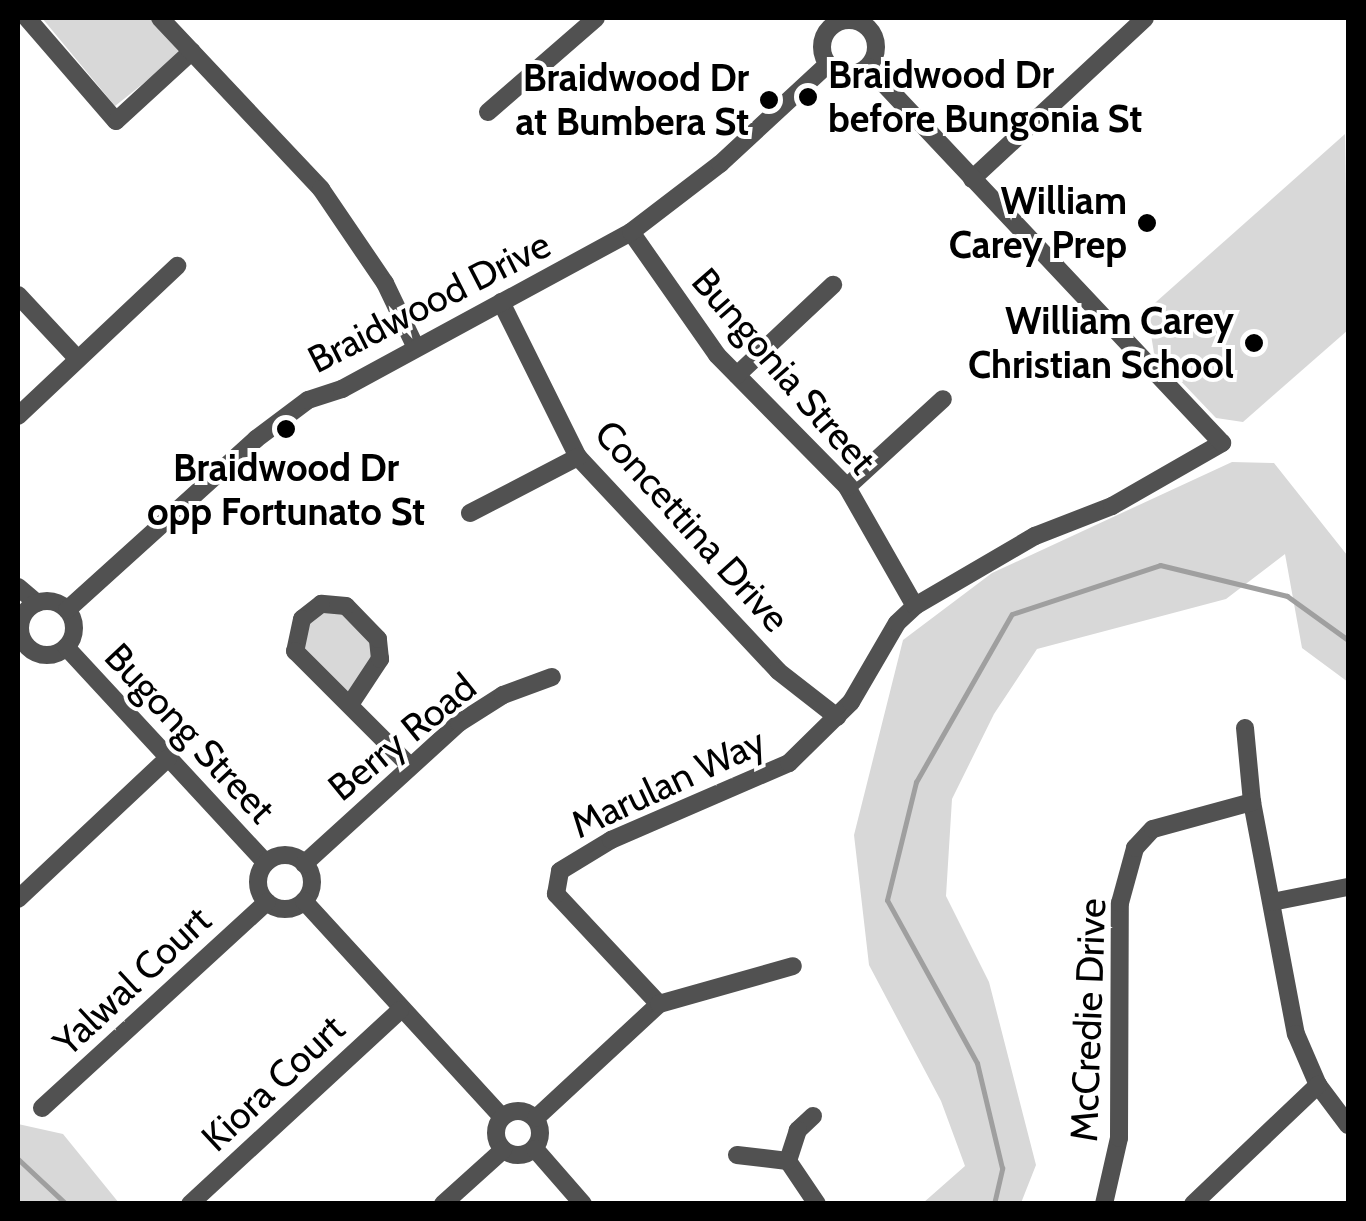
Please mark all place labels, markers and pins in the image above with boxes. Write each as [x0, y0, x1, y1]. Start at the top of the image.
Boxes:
place label: Braidwood Dr before Bungonia St [828, 52, 1142, 142]
place label: Braidwood Dr at Bumbera St [515, 55, 749, 144]
marker: Braidwood Dr before Bungonia St [797, 86, 819, 108]
marker: Braidwood Dr at Bumbera St [758, 89, 780, 111]
place label: William Carey Prep [949, 178, 1127, 268]
marker: William Carey Prep [1136, 212, 1158, 234]
place label: William Carey Christian School [968, 298, 1234, 388]
marker: William Carey Christian School [1243, 332, 1265, 354]
marker: Braidwood Dr opp Fortunato St [275, 418, 297, 440]
place label: Braidwood Dr opp Fortunato St [147, 445, 425, 534]

